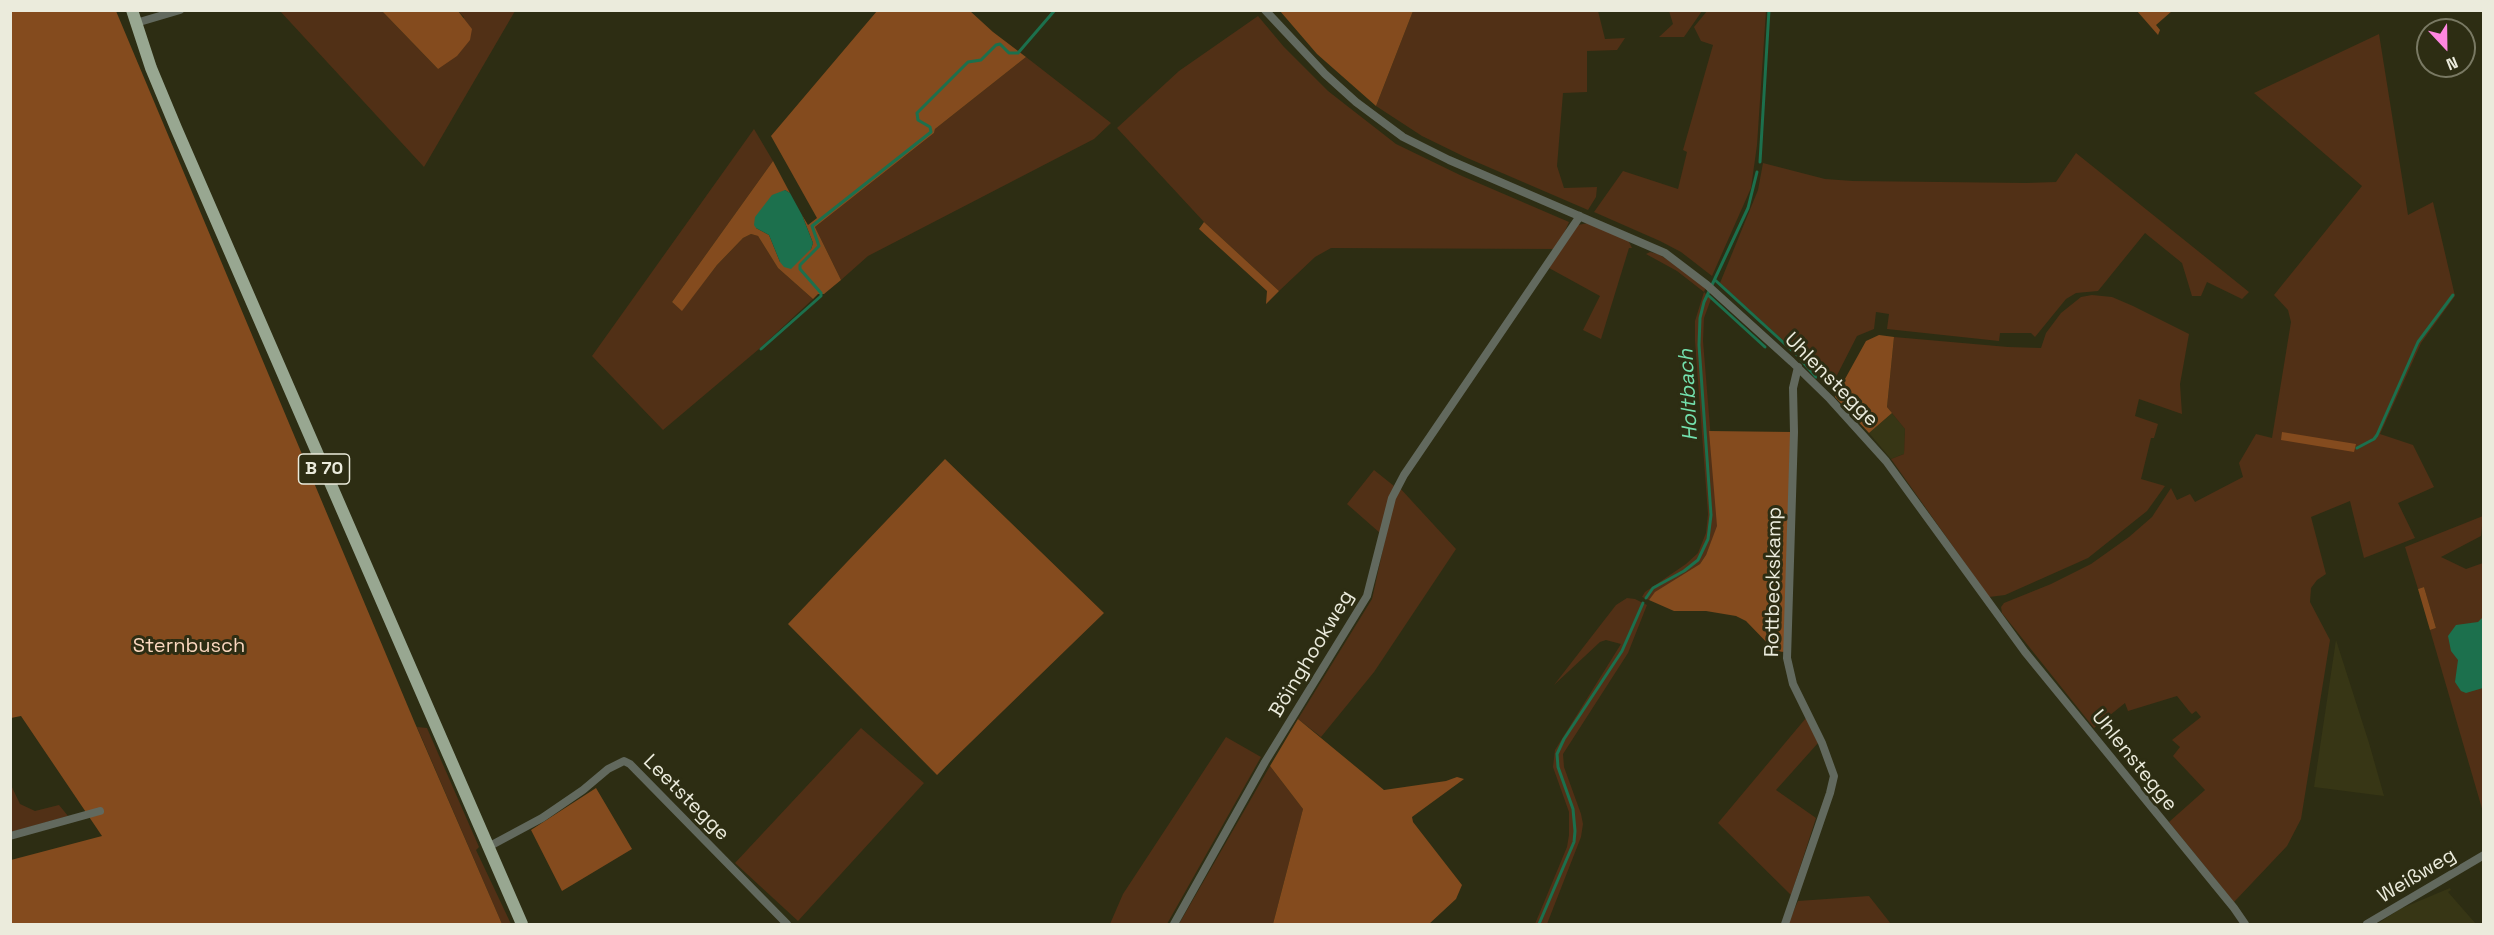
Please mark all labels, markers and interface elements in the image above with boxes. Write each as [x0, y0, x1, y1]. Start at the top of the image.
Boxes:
north arrow [2416, 18, 2476, 78]
text: N [2443, 52, 2461, 75]
street label: Uhlenstegge [1779, 328, 1883, 432]
water label: Holtbach [1674, 348, 1704, 442]
road number: B 70 [298, 454, 350, 484]
street label: Rottbeckskamp [1761, 507, 1787, 657]
street label: Böinghookweg [1265, 586, 1359, 722]
park label: Sternbusch [133, 635, 245, 659]
street label: Uhlenstegge [2086, 706, 2182, 816]
street label: Leetstegge [638, 750, 734, 846]
street label: Weißweg [2374, 843, 2460, 909]

